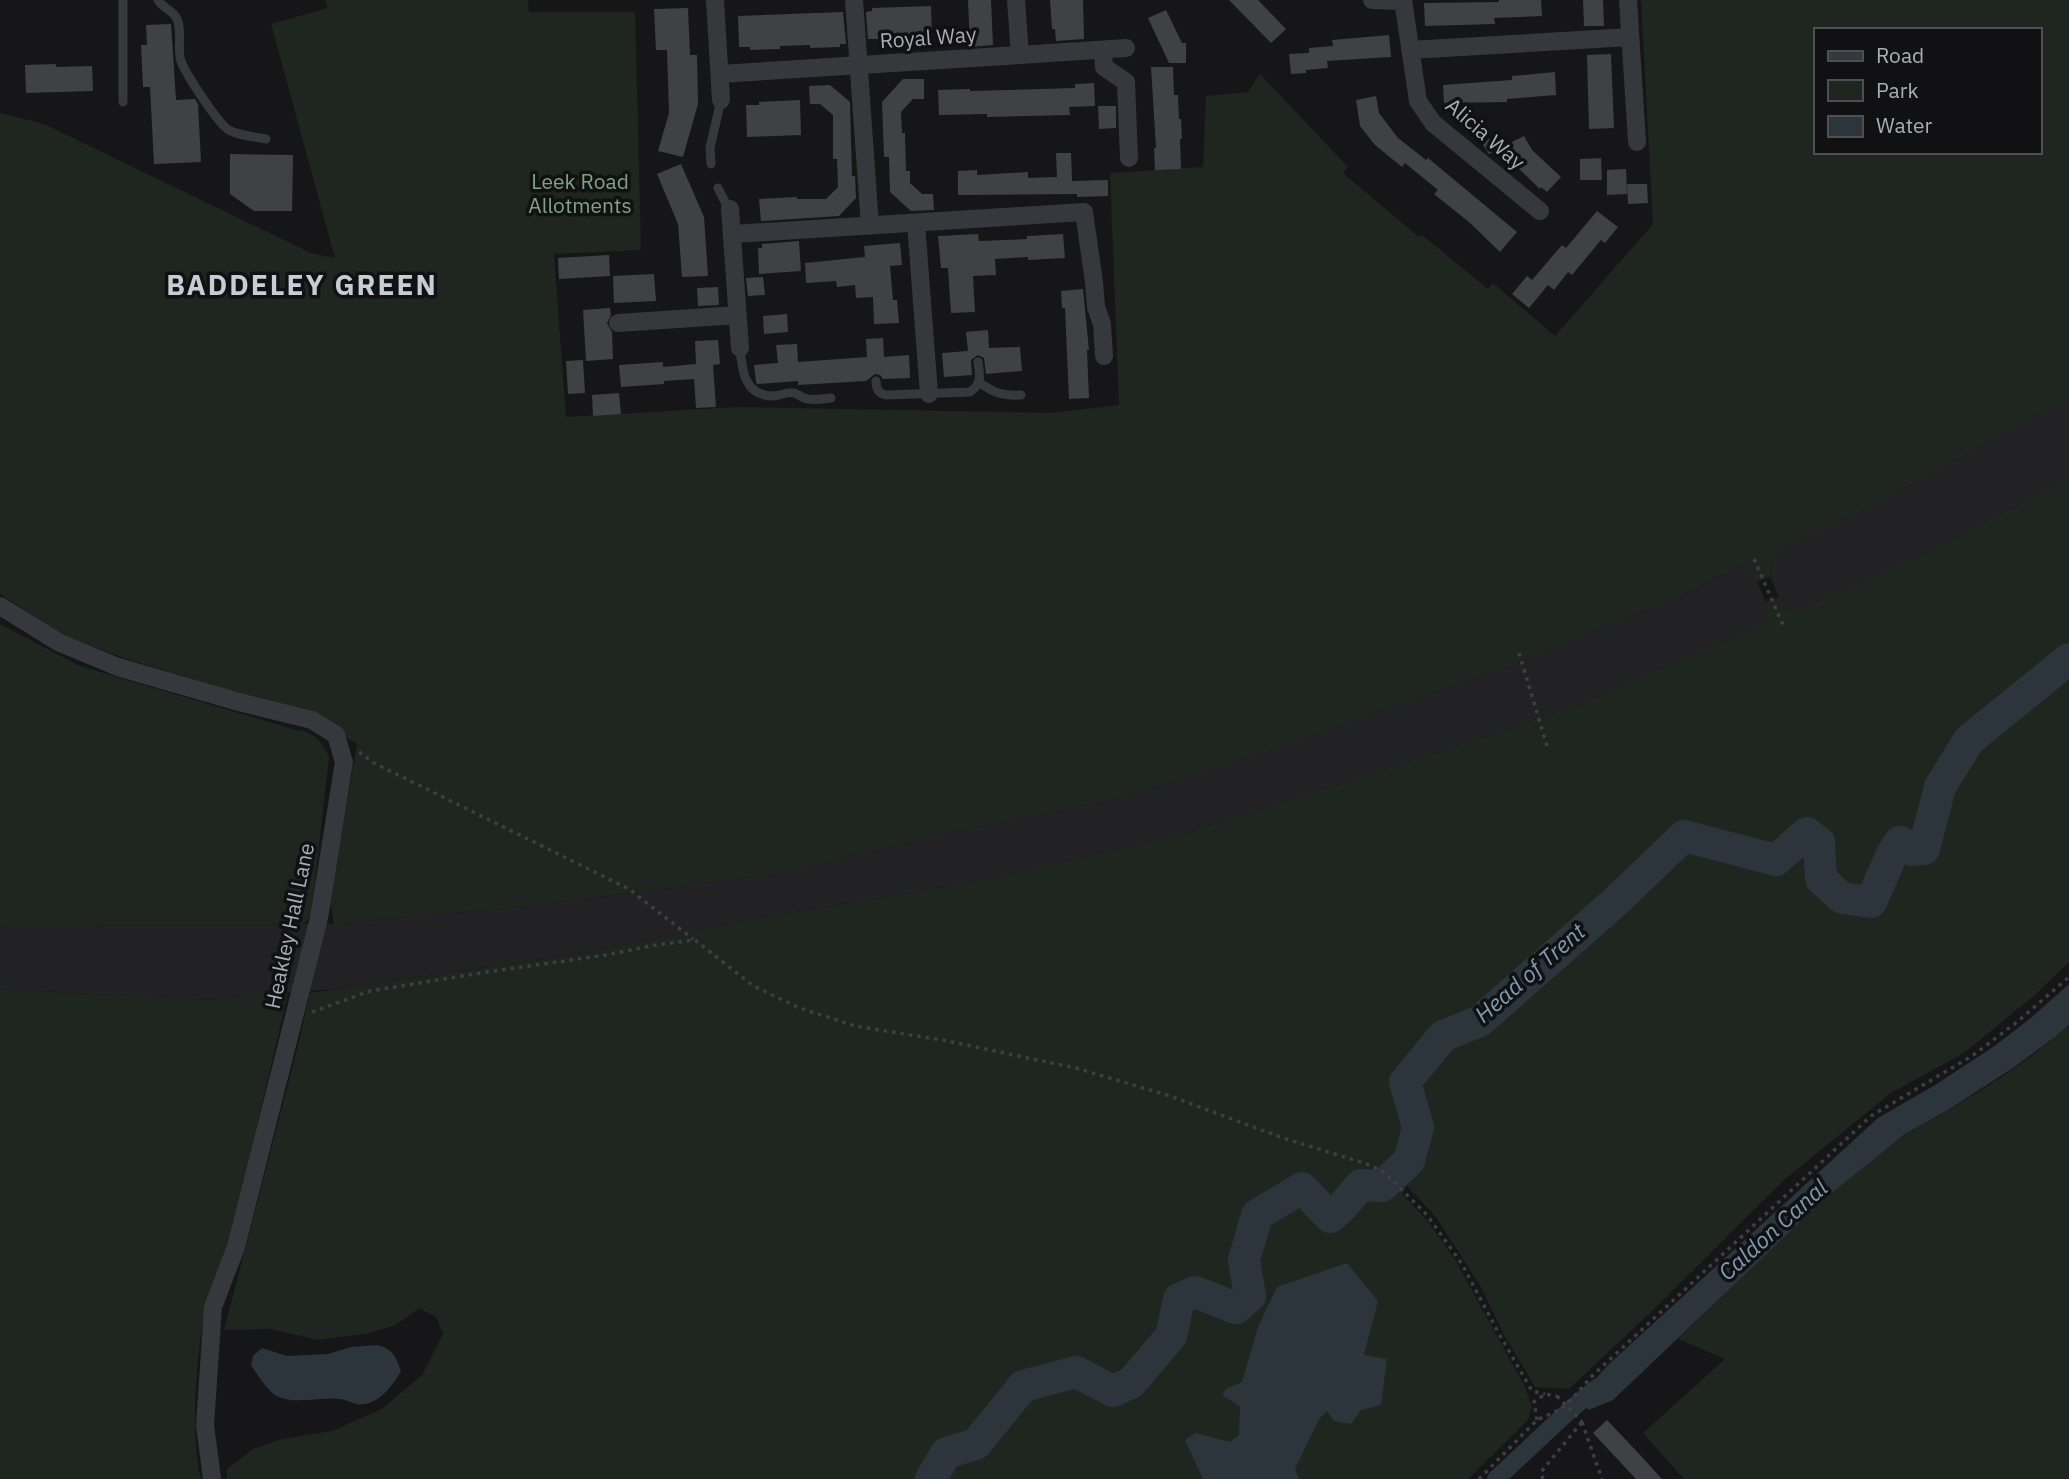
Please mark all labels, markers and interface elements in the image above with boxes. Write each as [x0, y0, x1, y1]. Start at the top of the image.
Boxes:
street label: Royal Way [879, 20, 978, 54]
legend [1814, 28, 2041, 154]
text: Road [1876, 41, 1924, 69]
text: Park [1876, 76, 1919, 104]
street label: Alicia Way [1440, 91, 1532, 176]
text: Water [1876, 111, 1933, 139]
park label: Leek Road Allotments [528, 167, 632, 219]
district label: BADDELEY GREEN [166, 266, 438, 303]
street label: Heakley Hall Lane [258, 840, 320, 1011]
water label: Head of Trent [1468, 916, 1591, 1028]
water label: Caldon Canal [1711, 1172, 1834, 1286]

